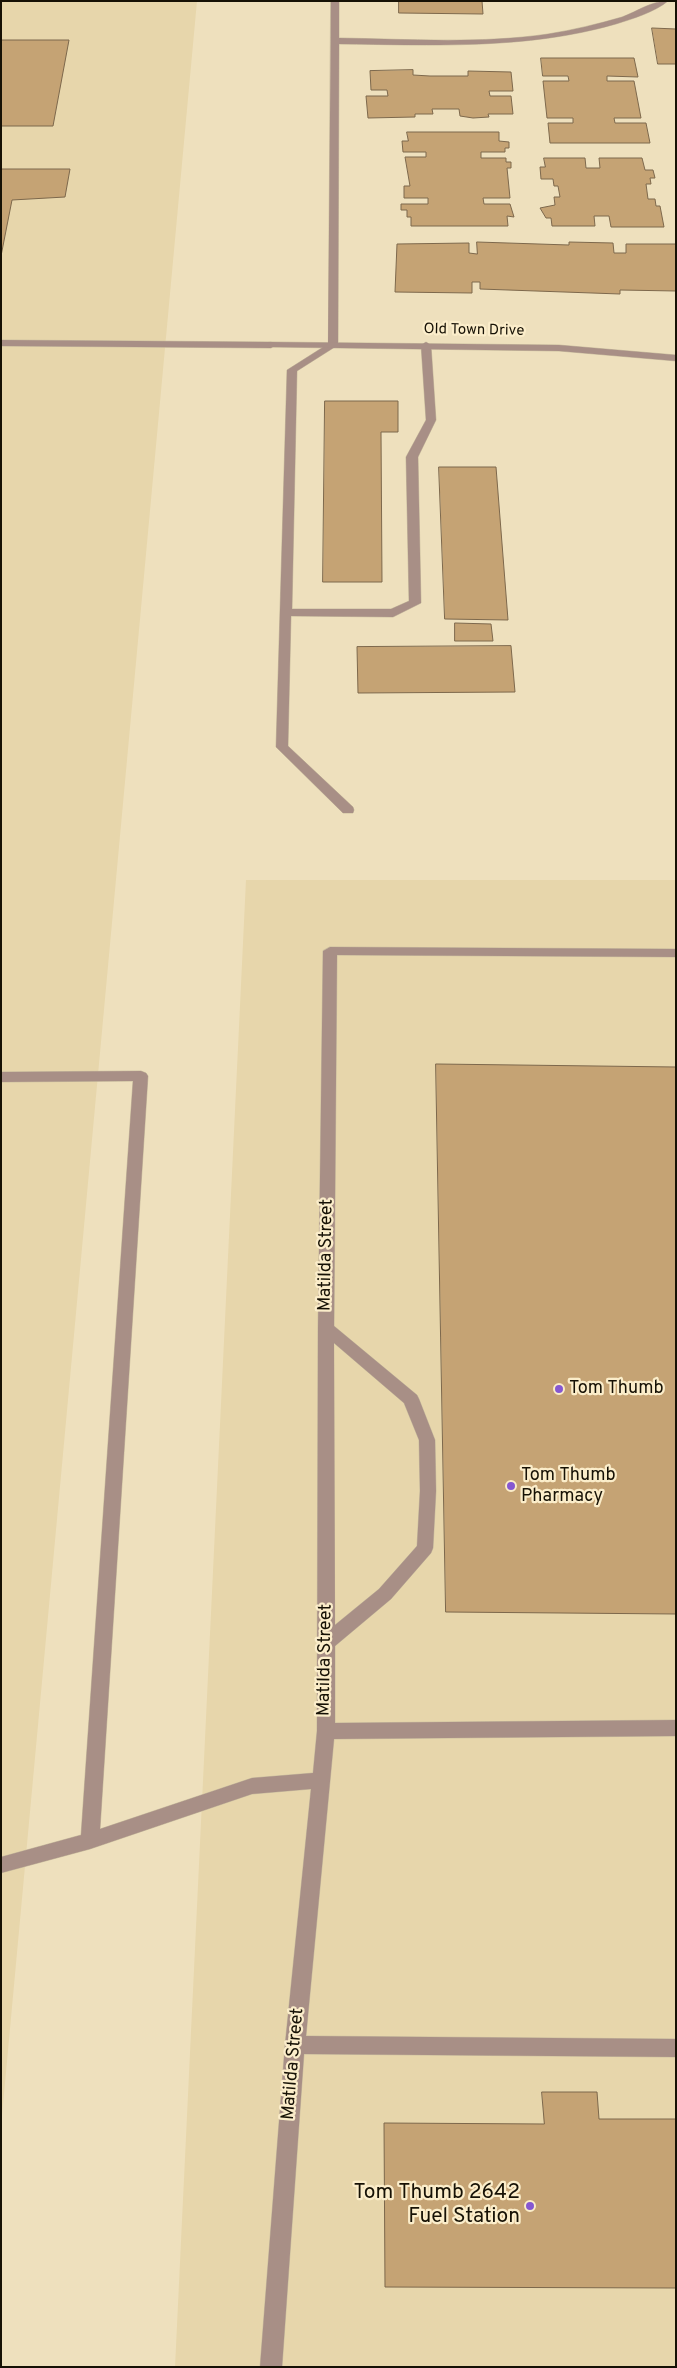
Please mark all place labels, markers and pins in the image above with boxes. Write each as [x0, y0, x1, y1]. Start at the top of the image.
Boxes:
place label: Tom Thumb [569, 1378, 664, 1400]
marker: Tom Thumb [553, 1383, 565, 1395]
place label: Tom Thumb Pharmacy [521, 1465, 616, 1508]
marker: Tom Thumb Pharmacy [505, 1480, 517, 1492]
place label: Tom Thumb 2642 Fuel Station [353, 2181, 520, 2231]
marker: Tom Thumb 2642 Fuel Station [524, 2200, 536, 2212]

